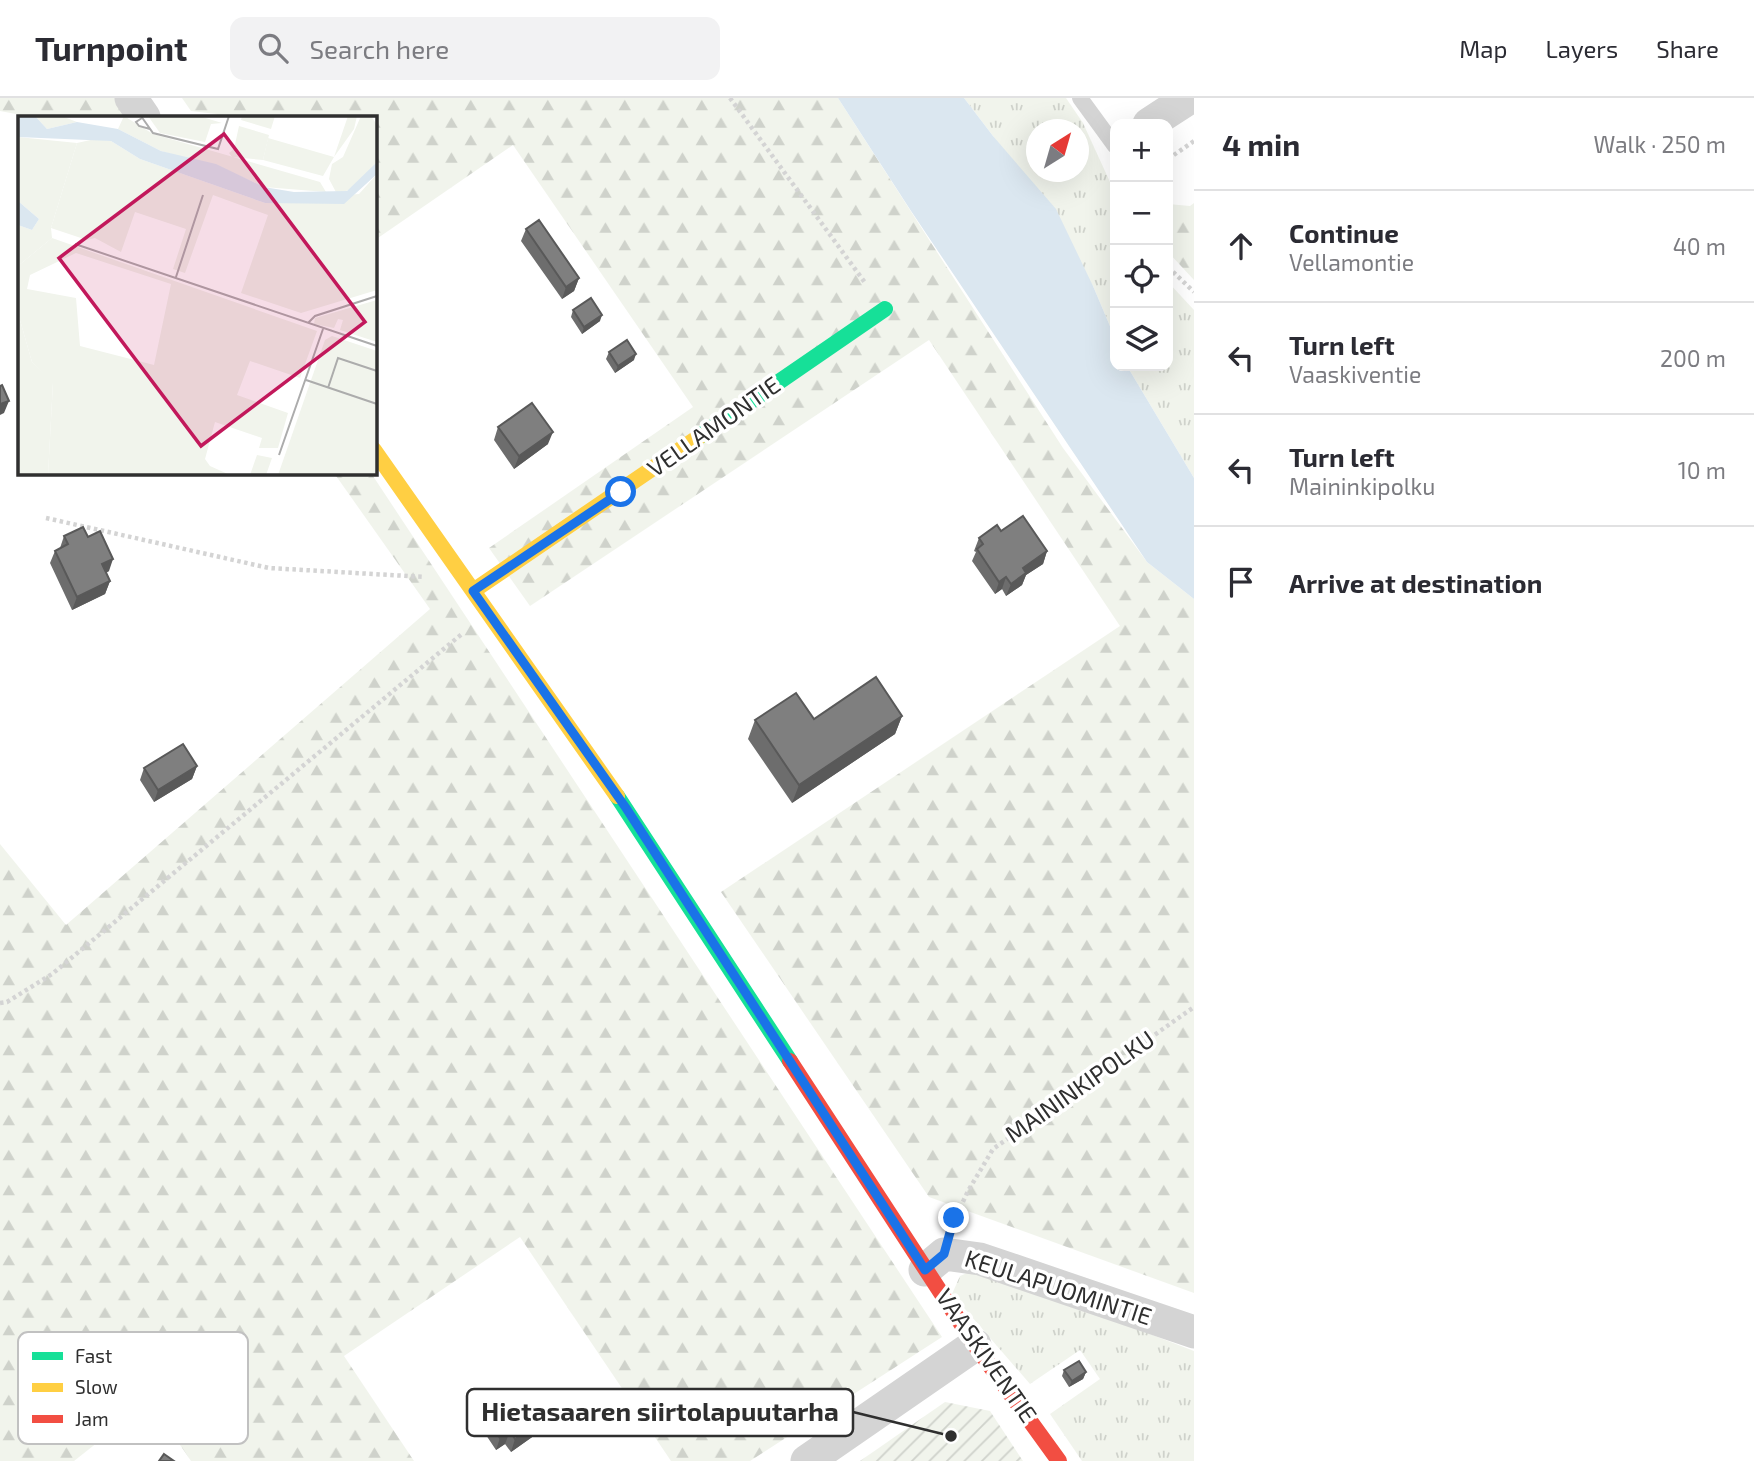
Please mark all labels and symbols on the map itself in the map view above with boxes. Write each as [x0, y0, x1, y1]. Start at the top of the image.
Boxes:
inset map [18, 116, 376, 474]
north arrow [1026, 119, 1089, 182]
street label: VELLAMONTIE [641, 369, 785, 482]
route start [605, 476, 636, 507]
street label: MAININKIPOLKU [999, 1024, 1159, 1148]
route end [938, 1202, 969, 1233]
street label: KEULAPUOMINTIE [961, 1243, 1156, 1330]
street label: VAASKIVENTIE [931, 1283, 1044, 1427]
legend [18, 1332, 248, 1444]
text: Fast [75, 1344, 112, 1367]
text: Slow [75, 1375, 118, 1398]
callout: Hietasaaren siirtolapuutarha [467, 1389, 853, 1436]
text: Hietasaaren siirtolapuutarha [481, 1395, 839, 1426]
text: Jam [75, 1407, 109, 1430]

